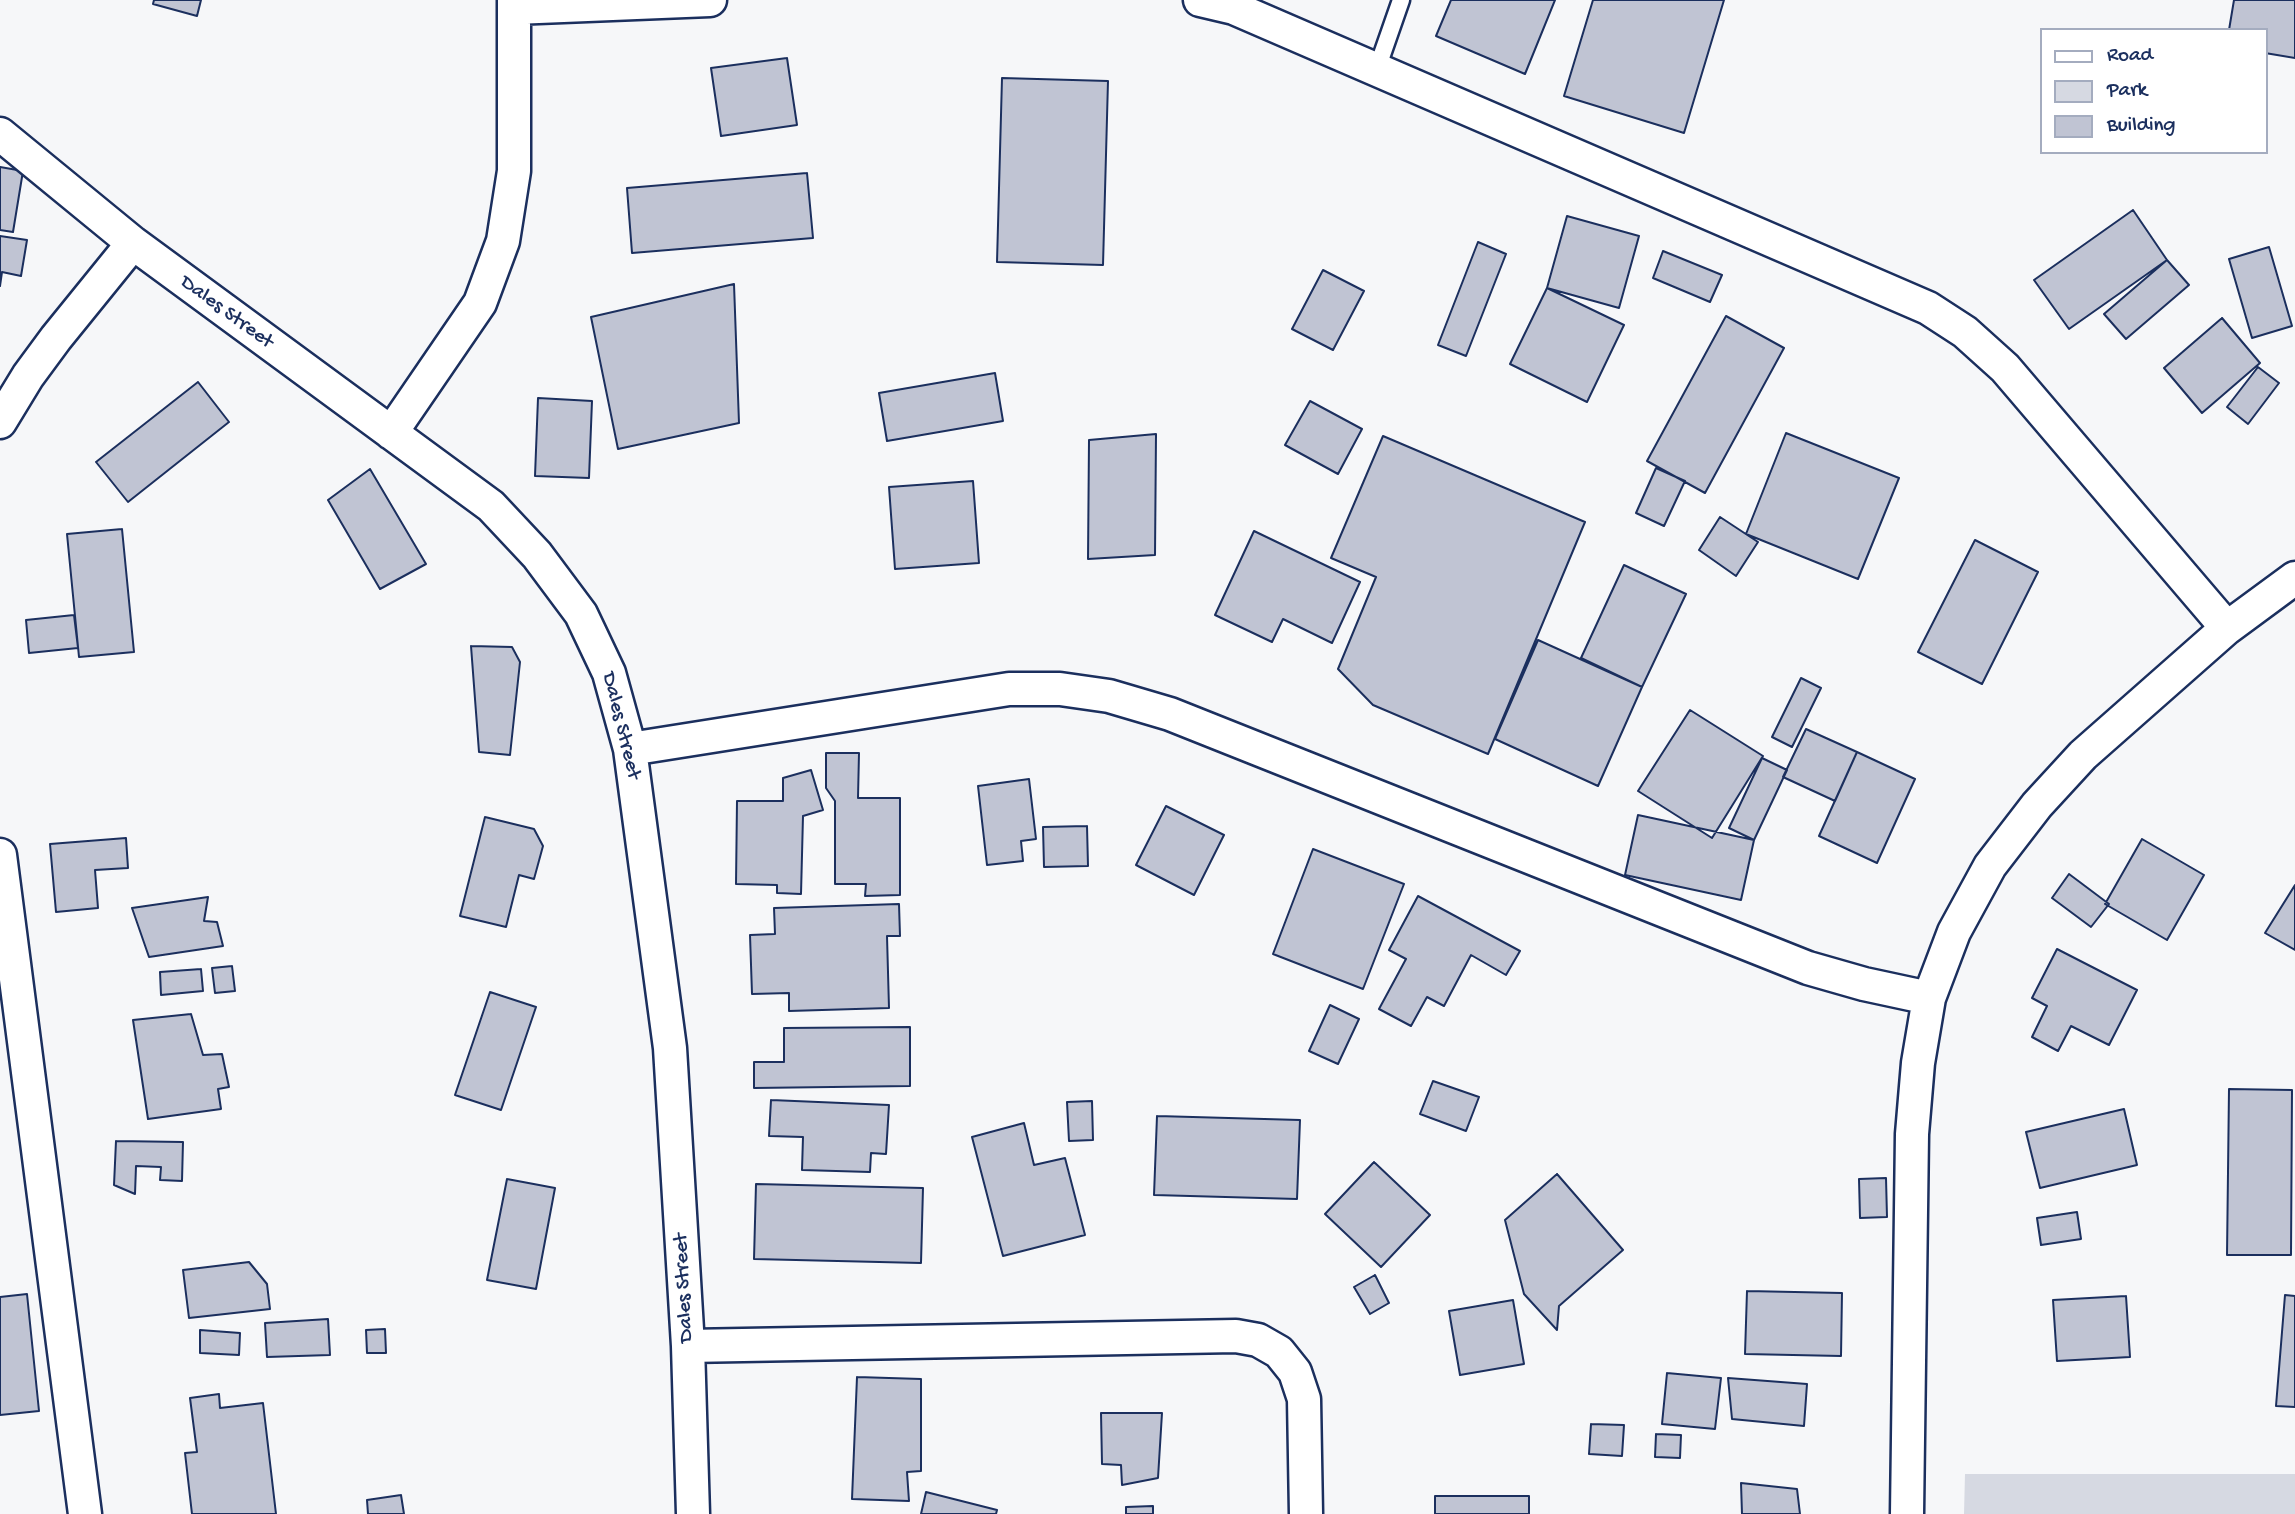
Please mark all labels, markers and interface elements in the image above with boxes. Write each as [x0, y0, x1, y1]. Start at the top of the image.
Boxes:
legend [2039, 28, 2267, 154]
text: Road [2107, 44, 2153, 69]
text: Park [2107, 79, 2147, 104]
text: Building [2107, 114, 2176, 139]
street label: Dales Street [174, 271, 278, 355]
street label: Dales Street [595, 670, 645, 782]
street label: Dales Street [670, 1233, 700, 1343]

